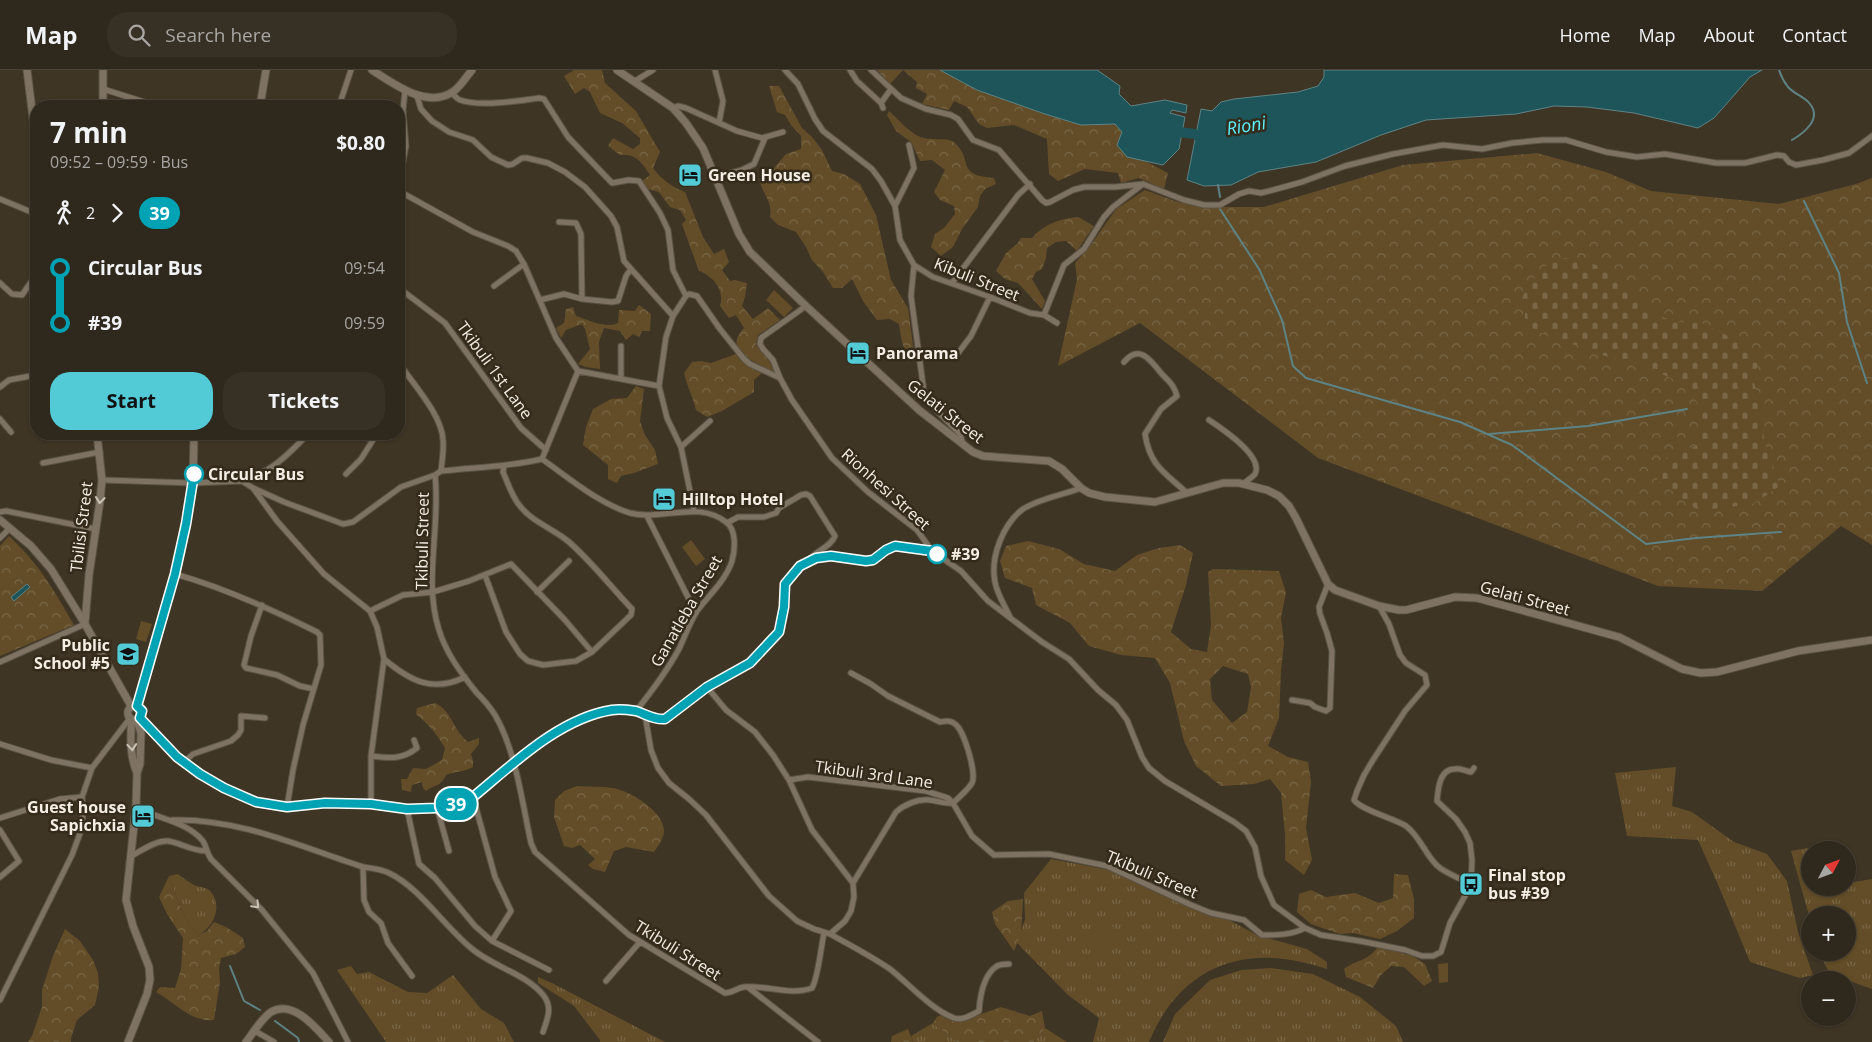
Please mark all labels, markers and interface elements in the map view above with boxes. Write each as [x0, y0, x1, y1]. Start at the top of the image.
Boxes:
search box [107, 12, 457, 57]
text: Map [25, 18, 77, 51]
icon: search [125, 21, 153, 49]
text: Search here [165, 22, 271, 48]
text: Home [1560, 23, 1610, 47]
text: Map [1638, 23, 1676, 47]
text: About [1704, 23, 1754, 47]
text: Contact [1782, 23, 1847, 47]
water label: Rioni [1224, 110, 1268, 140]
text: 7 min [50, 113, 128, 151]
text: $0.80 [336, 130, 385, 156]
text: 09:52 – 09:59 · Bus [50, 151, 188, 173]
hotel icon: Green House [677, 162, 703, 188]
place label: Green House [708, 164, 811, 186]
icon: walk [50, 199, 78, 227]
icon: forward [103, 199, 131, 227]
text: 39 [149, 201, 170, 225]
text: 2 [86, 202, 95, 224]
street label: Kibuli Street [931, 252, 1023, 306]
text: Circular Bus [88, 255, 202, 281]
text: 09:54 [344, 257, 385, 279]
text: #39 [88, 310, 122, 336]
text: 09:59 [344, 312, 385, 334]
street label: Tkibuli 1st Lane [452, 317, 538, 423]
hotel icon: Panorama [845, 340, 871, 366]
place label: Panorama [876, 342, 958, 364]
button: Start [50, 372, 213, 430]
button: Tickets [223, 372, 385, 430]
street label: Gelati Street [903, 374, 989, 448]
street label: Rionhesi Street [837, 443, 935, 535]
place label: Circular Bus [208, 463, 304, 485]
marker: Circular Bus [184, 464, 204, 484]
street label: Tbilisi Street [65, 480, 98, 574]
hotel icon: Hilltop Hotel [651, 486, 677, 512]
place label: Hilltop Hotel [682, 488, 783, 510]
street label: Tkibuli Street [410, 492, 434, 590]
one-way arrow [95, 496, 106, 504]
place label: #39 [951, 543, 980, 565]
marker: #39 [927, 544, 947, 564]
street label: Ganatleba Street [645, 551, 727, 671]
street label: Gelati Street [1478, 575, 1573, 621]
place label: Public School #5 [34, 634, 110, 674]
school or university icon: Public School #5 [115, 641, 141, 667]
one-way arrow [126, 743, 137, 751]
street label: Tkibuli 3rd Lane [814, 755, 934, 793]
line badge: 39 [434, 788, 478, 820]
text: 39 [446, 792, 466, 816]
place label: Guest house Sapichxia [27, 796, 126, 836]
hotel icon: Guest house Sapichxia [130, 803, 156, 829]
north arrow [1801, 841, 1856, 896]
map controls [1801, 841, 1856, 1026]
street label: Tkibuli Street [1103, 845, 1202, 903]
place label: Final stop bus #39 [1488, 864, 1566, 904]
bus stop icon: Final stop bus #39 [1458, 871, 1484, 897]
one-way arrow [250, 899, 259, 908]
button: + [1801, 906, 1856, 961]
street label: Tkibuli Street [631, 915, 726, 985]
button: − [1801, 971, 1856, 1026]

